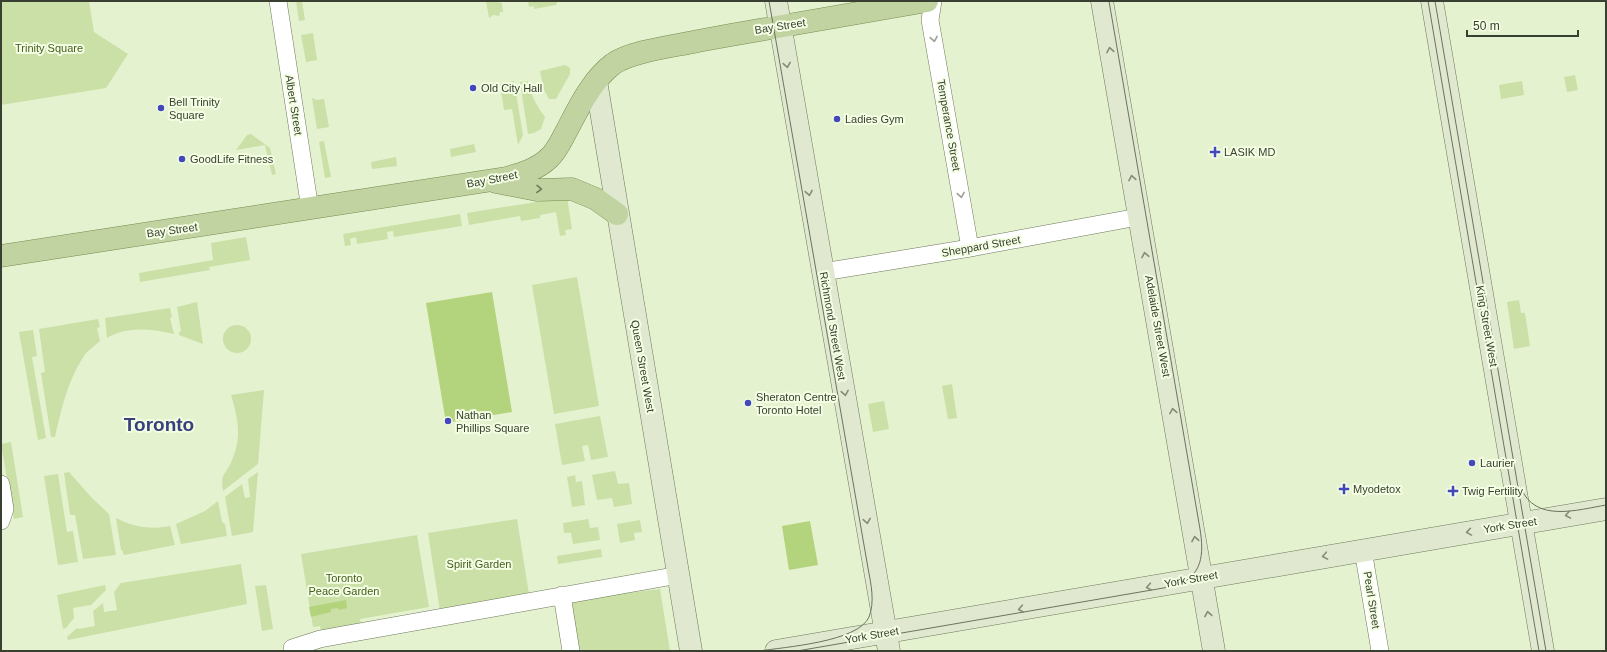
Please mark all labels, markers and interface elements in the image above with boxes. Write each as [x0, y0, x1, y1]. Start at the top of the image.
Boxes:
scale bar [1467, 12, 1578, 38]
street label: Bay Street [754, 16, 806, 36]
text: 50 m [1473, 19, 1500, 33]
one-way arrow [929, 36, 937, 43]
park label: Trinity Square [15, 42, 83, 54]
one-way arrow [1106, 47, 1115, 53]
one-way arrow [782, 62, 791, 68]
street label: Albert Street [283, 74, 305, 136]
street label: Temperance Street [935, 78, 963, 172]
place label: Old City Hall [481, 82, 542, 94]
marker: Old City Hall [468, 83, 478, 93]
place label: Bell Trinity Square [169, 96, 220, 121]
marker: Bell Trinity Square [156, 103, 166, 113]
place label: Ladies Gym [845, 113, 904, 125]
marker: Ladies Gym [832, 114, 842, 124]
marker: LASIK MD [1209, 146, 1221, 158]
place label: LASIK MD [1224, 146, 1275, 158]
place label: GoodLife Fitness [190, 153, 274, 165]
marker: GoodLife Fitness [177, 154, 187, 164]
street label: Bay Street [466, 168, 518, 190]
one-way arrow [1128, 175, 1136, 181]
one-way arrow [536, 185, 542, 194]
one-way arrow [805, 190, 813, 196]
one-way arrow [956, 192, 965, 198]
street label: Bay Street [146, 220, 198, 240]
street label: Sheppard Street [941, 233, 1021, 259]
one-way arrow [1142, 252, 1150, 258]
street label: Richmond Street West [818, 271, 848, 381]
street label: Adelaide Street West [1143, 274, 1173, 378]
street label: King Street West [1474, 284, 1500, 368]
street label: Queen Street West [629, 319, 657, 413]
one-way arrow [840, 390, 848, 396]
place label: Sheraton Centre Toronto Hotel [756, 391, 837, 416]
marker: Sheraton Centre Toronto Hotel [743, 398, 753, 408]
one-way arrow [1169, 408, 1178, 414]
place label: Nathan Phillips Square [456, 409, 529, 434]
district label: Toronto [124, 414, 194, 435]
marker: Nathan Phillips Square [443, 416, 453, 426]
place label: Laurier [1480, 457, 1515, 469]
marker: Laurier [1467, 458, 1477, 468]
marker: Myodetox [1338, 483, 1350, 495]
place label: Myodetox [1353, 483, 1401, 495]
marker: Twig Fertility [1447, 485, 1459, 497]
place label: Twig Fertility [1462, 485, 1524, 497]
one-way arrow [1564, 510, 1571, 519]
street label: York Street [1482, 515, 1538, 535]
one-way arrow [863, 518, 871, 524]
one-way arrow [1466, 527, 1472, 536]
one-way arrow [1191, 536, 1199, 542]
one-way arrow [1322, 552, 1328, 560]
park label: Spirit Garden [447, 558, 511, 570]
street label: York Street [1163, 568, 1219, 590]
street label: Pearl Street [1362, 570, 1382, 630]
park label: Toronto Peace Garden [309, 572, 379, 597]
one-way arrow [1146, 582, 1152, 591]
one-way arrow [1018, 604, 1024, 613]
one-way arrow [1204, 611, 1213, 617]
street label: York Street [844, 624, 900, 646]

